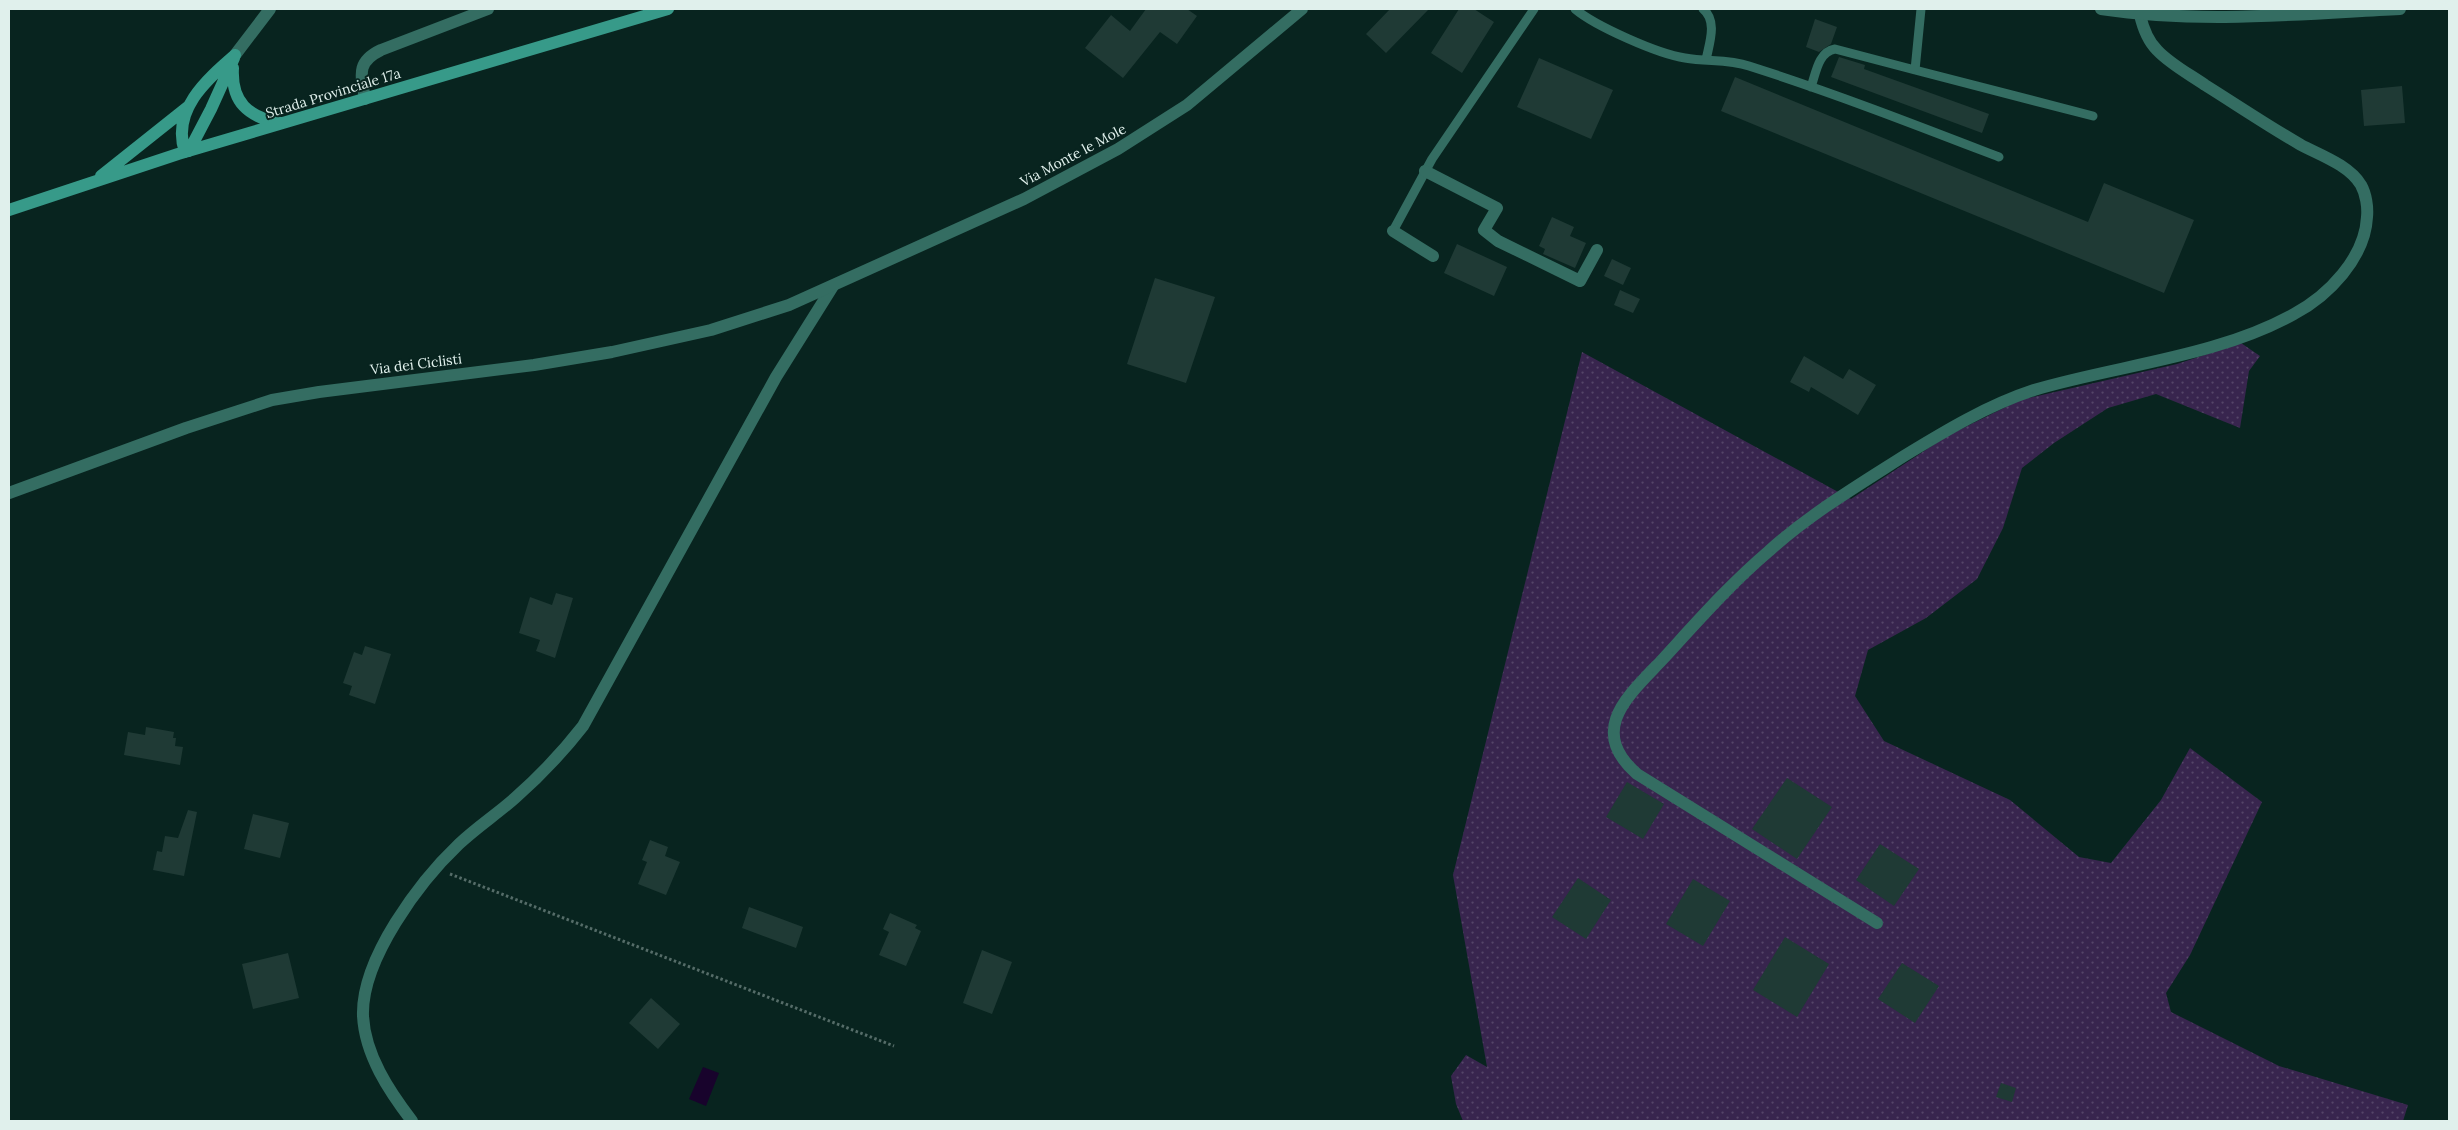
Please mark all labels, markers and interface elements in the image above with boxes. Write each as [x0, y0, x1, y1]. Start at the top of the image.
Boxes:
street label: Strada Provinciale 17a [263, 64, 403, 122]
street label: Via Monte le Mole [1016, 119, 1129, 191]
street label: Via dei Ciclisti [368, 349, 463, 379]

